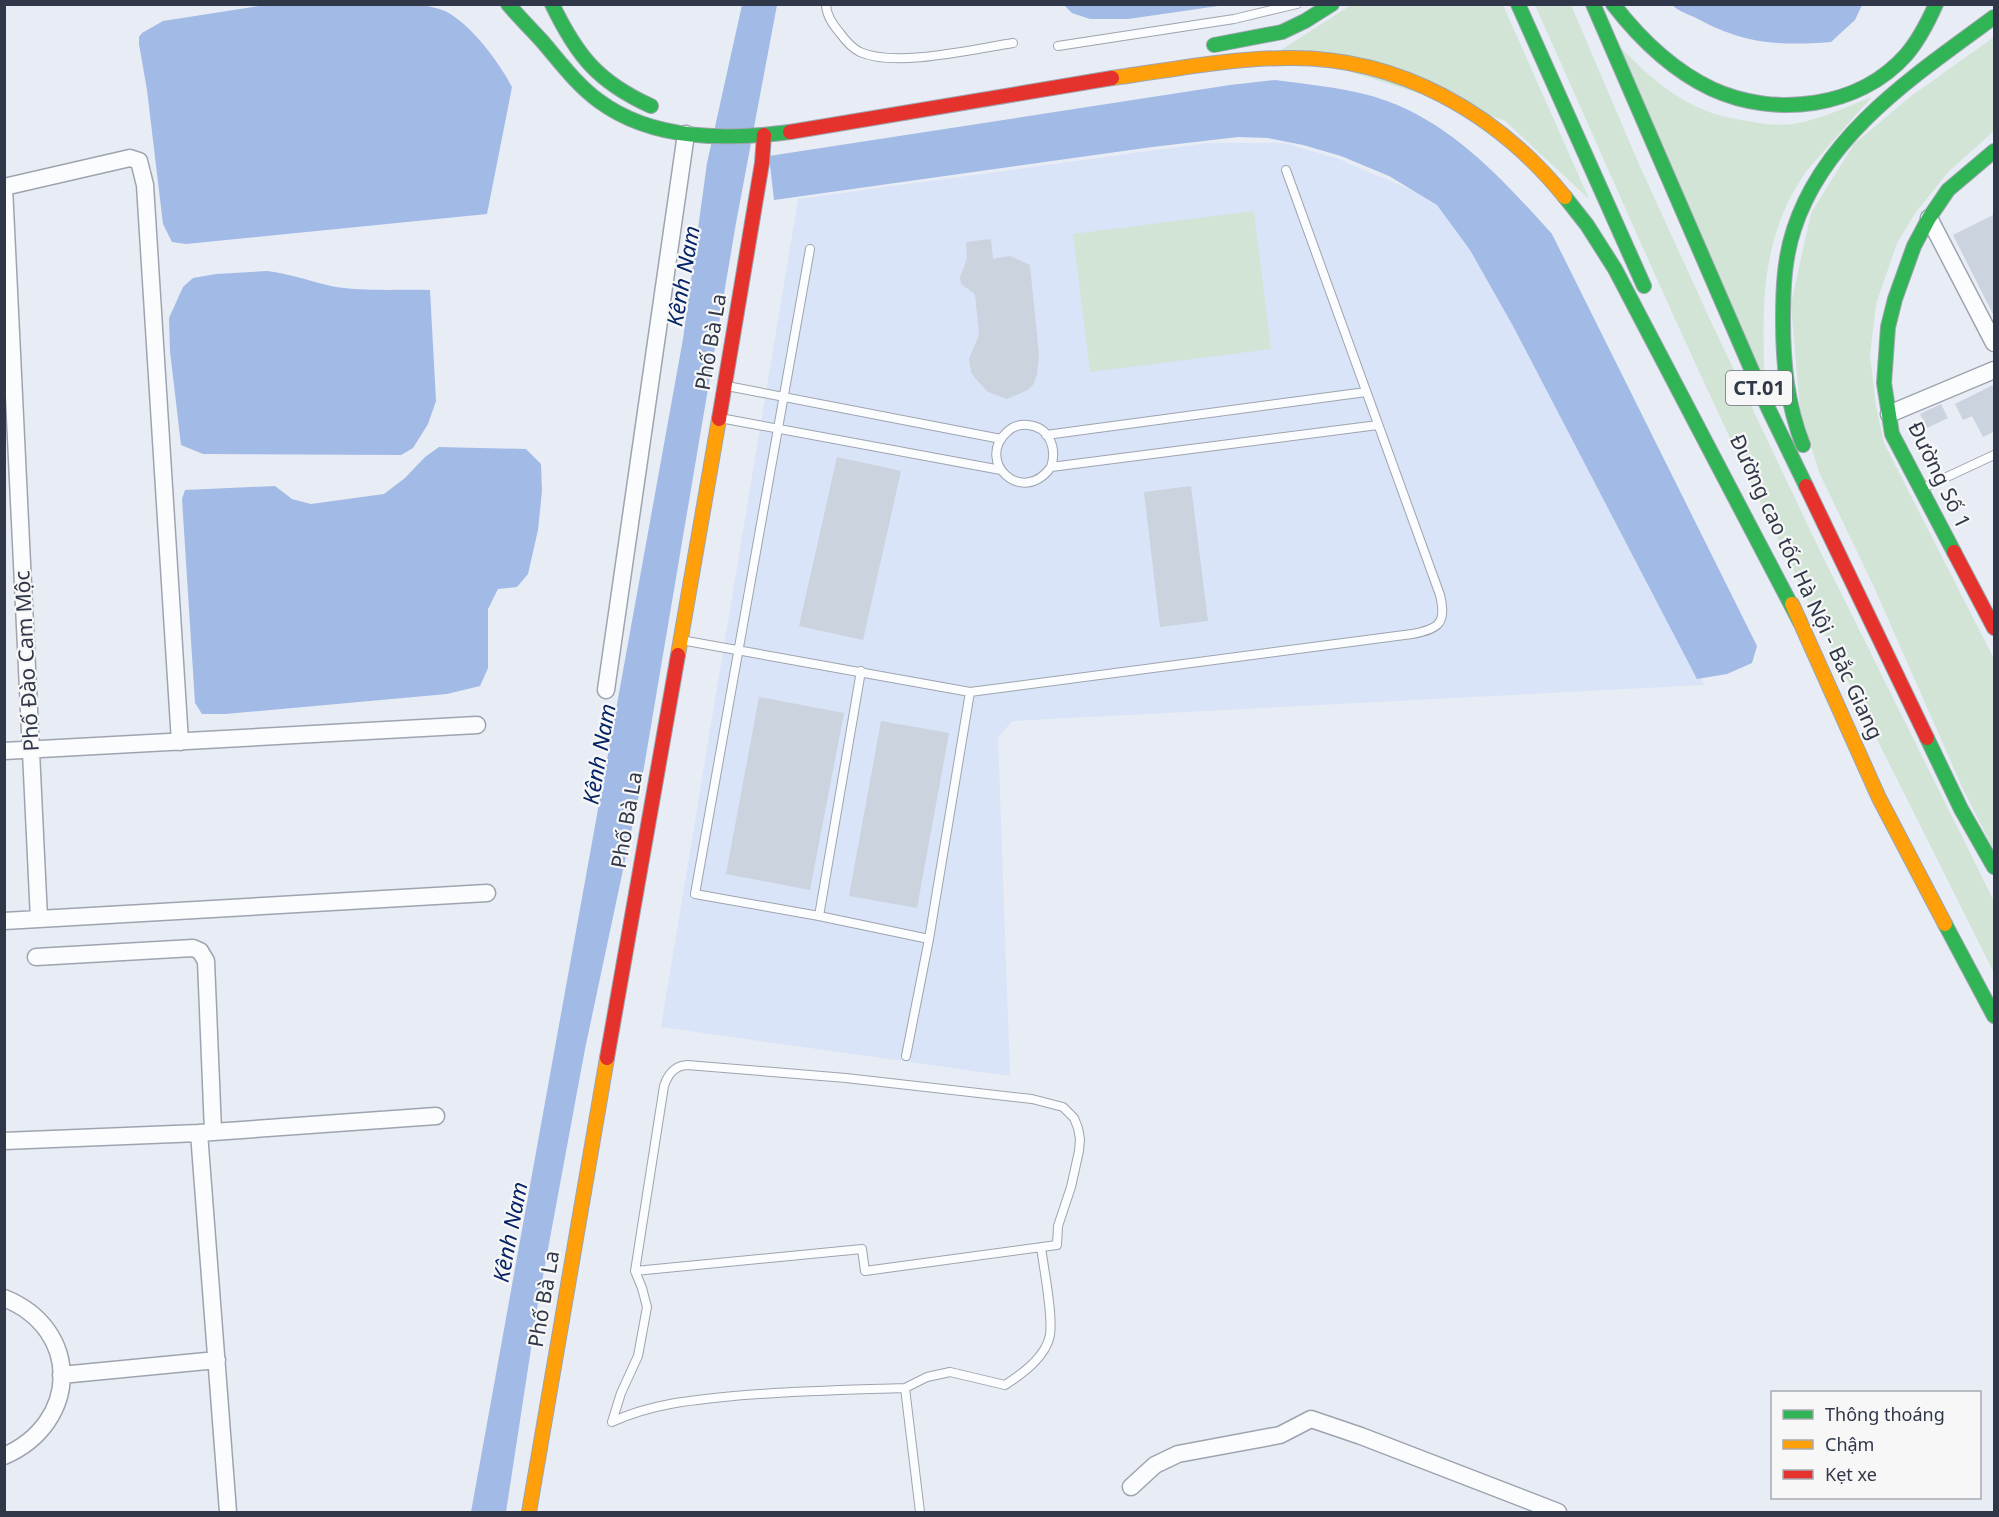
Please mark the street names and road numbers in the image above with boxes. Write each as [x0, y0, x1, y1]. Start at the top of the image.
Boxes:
street label: Phố Bà La [688, 291, 732, 392]
road number: CT.01 [1726, 371, 1792, 405]
street label: Đường Số 1 [1902, 417, 1978, 533]
street label: Đường cao tốc Hà Nội - Bắc Giang [1724, 430, 1890, 744]
street label: Phố Đào Cam Mộc [7, 570, 45, 752]
street label: Phố Bà La [604, 769, 648, 870]
street label: Phố Bà La [521, 1248, 565, 1349]

